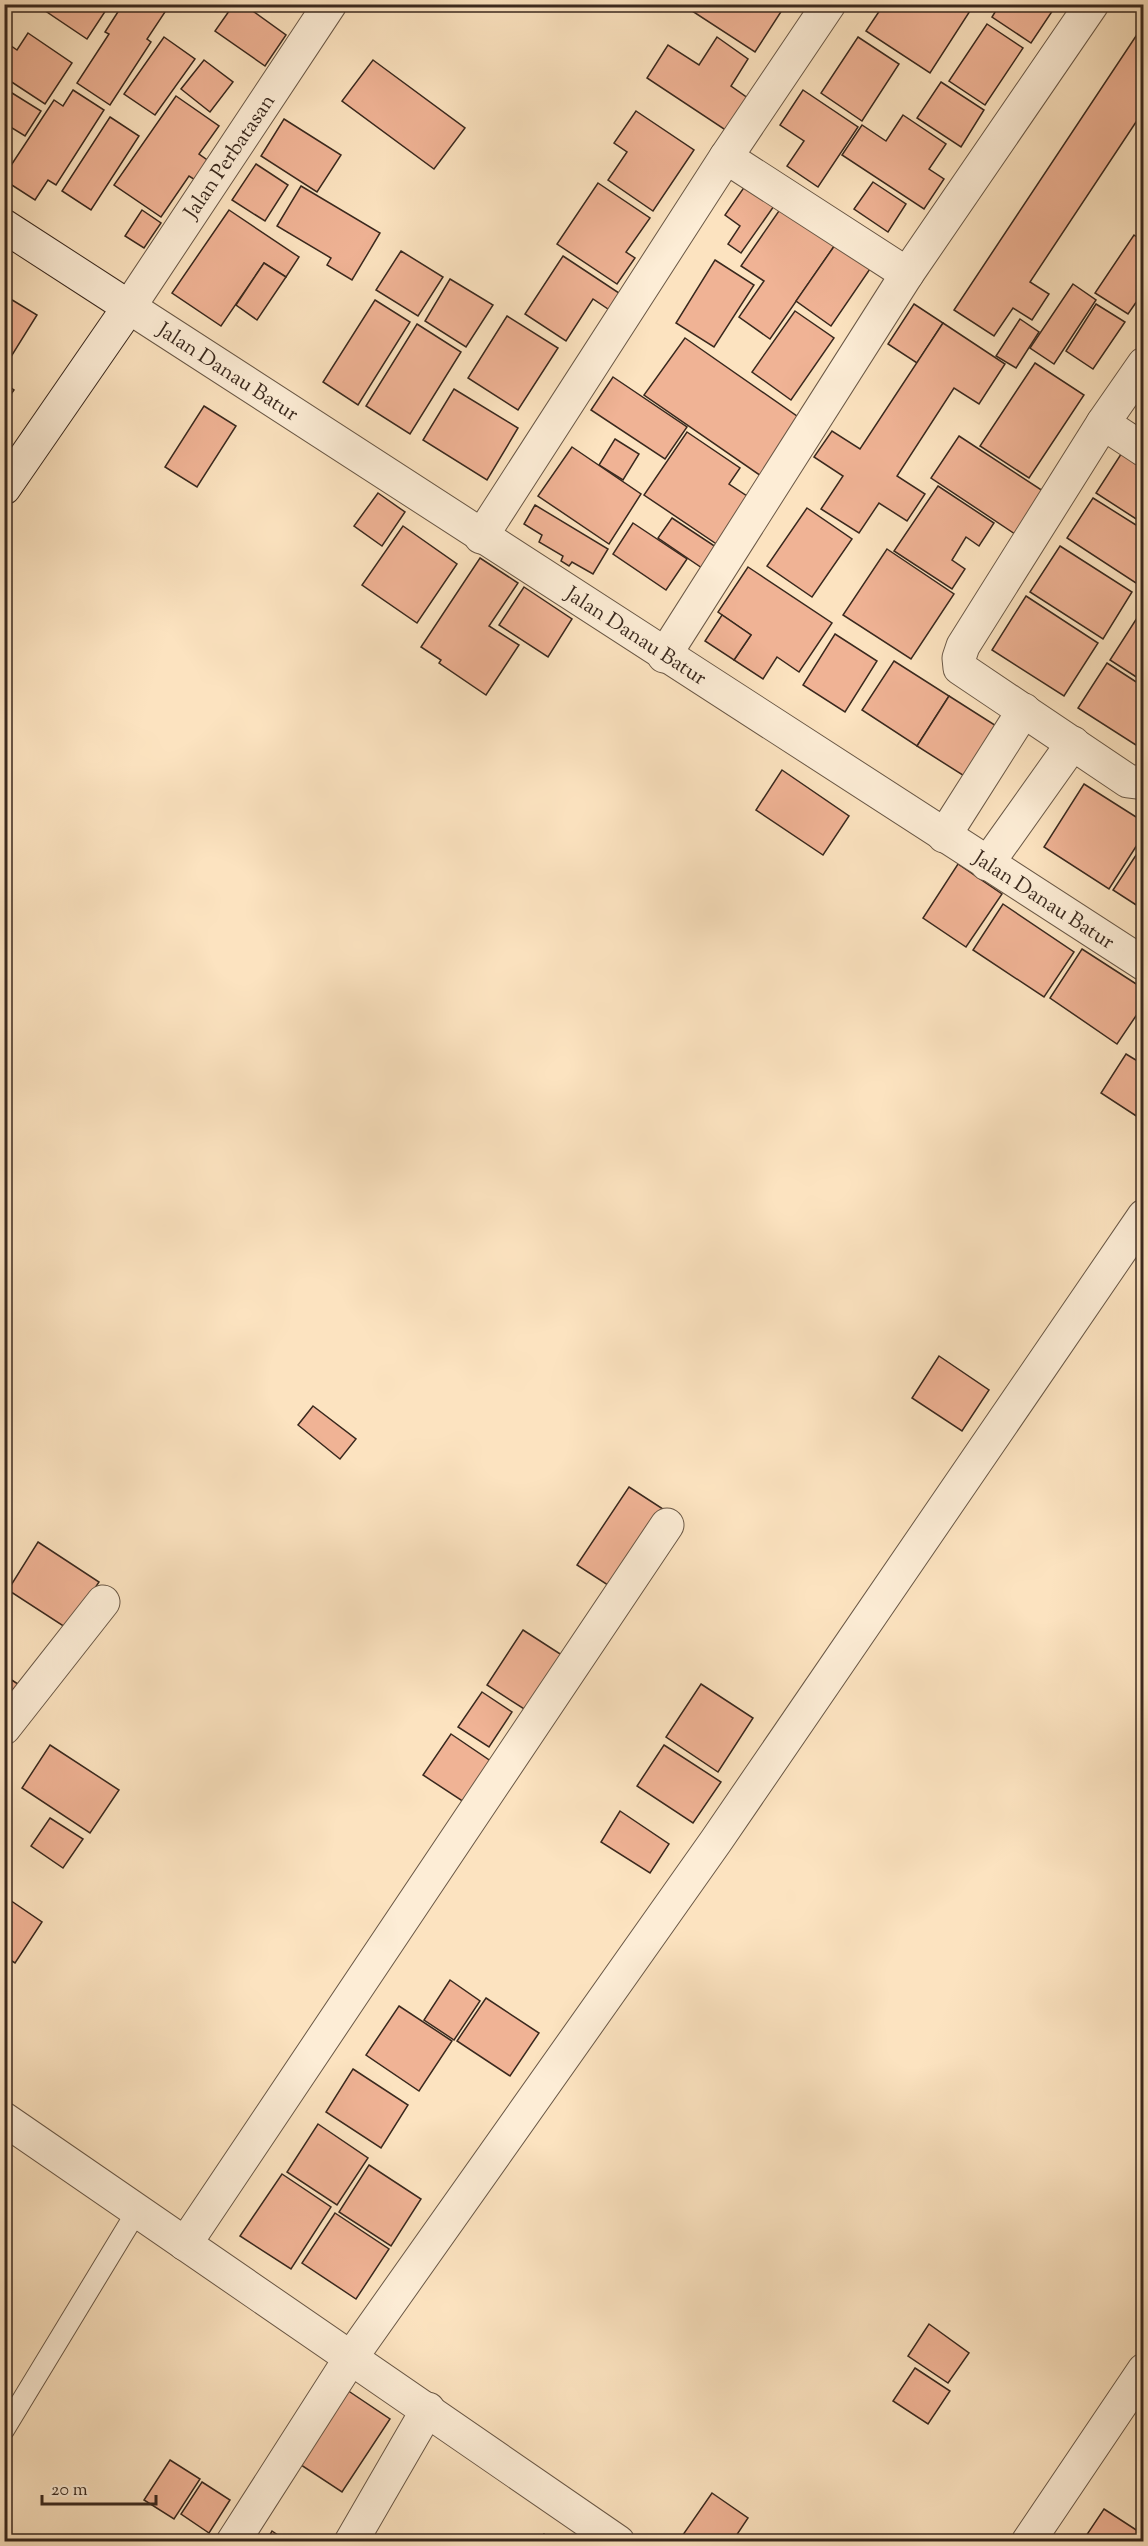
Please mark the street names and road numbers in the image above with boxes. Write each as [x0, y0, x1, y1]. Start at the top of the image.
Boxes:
street label: Jalan Perbatasan [177, 89, 284, 226]
street label: Jalan Danau Batur [150, 316, 304, 430]
street label: Jalan Danau Batur [558, 580, 712, 694]
street label: Jalan Danau Batur [966, 844, 1120, 958]

